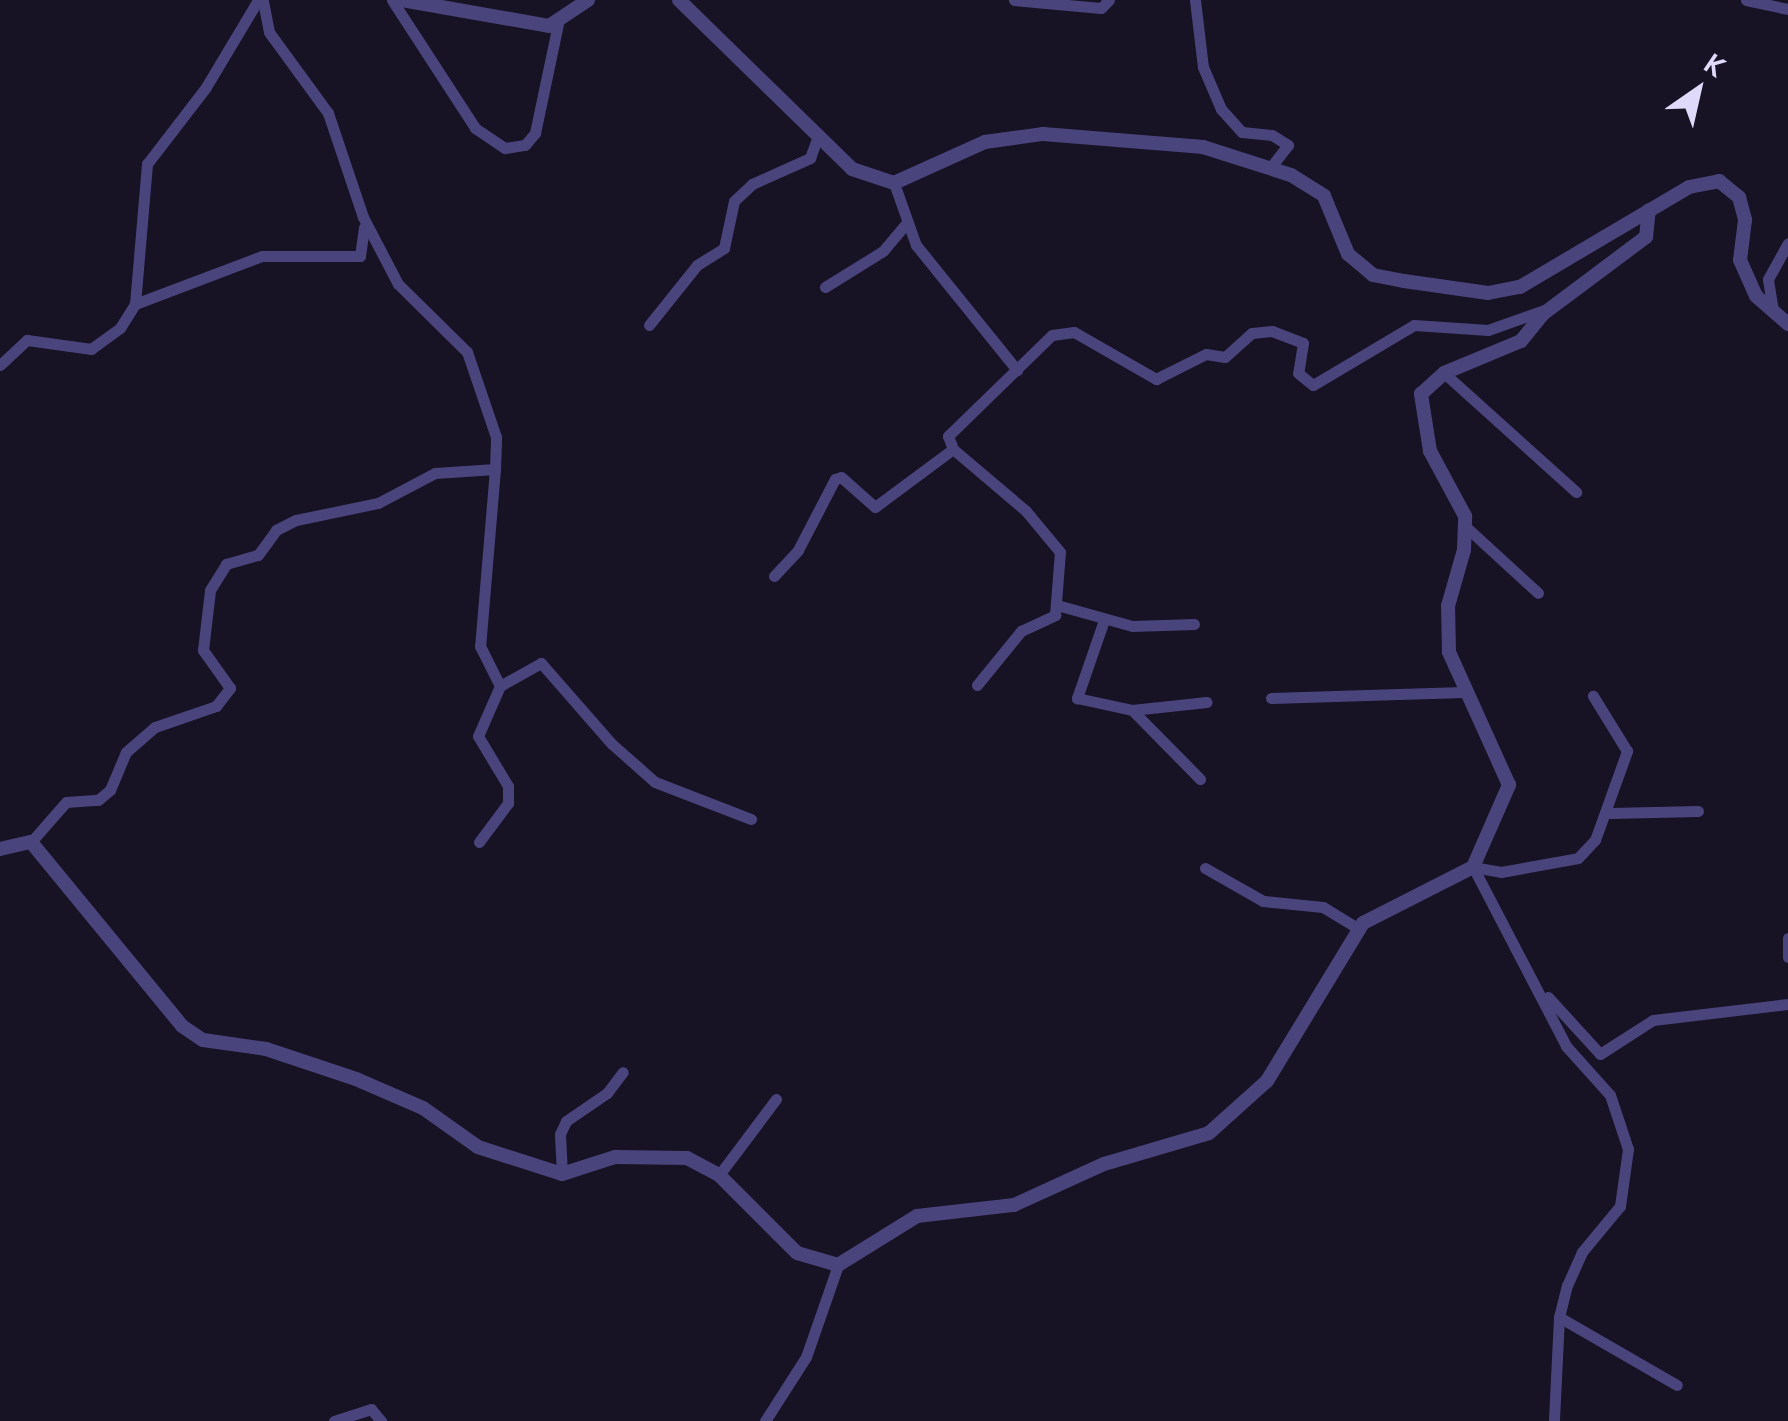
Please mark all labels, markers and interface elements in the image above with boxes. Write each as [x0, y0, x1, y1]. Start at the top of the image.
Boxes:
north arrow [1648, 40, 1748, 140]
text: K [1697, 45, 1732, 85]

